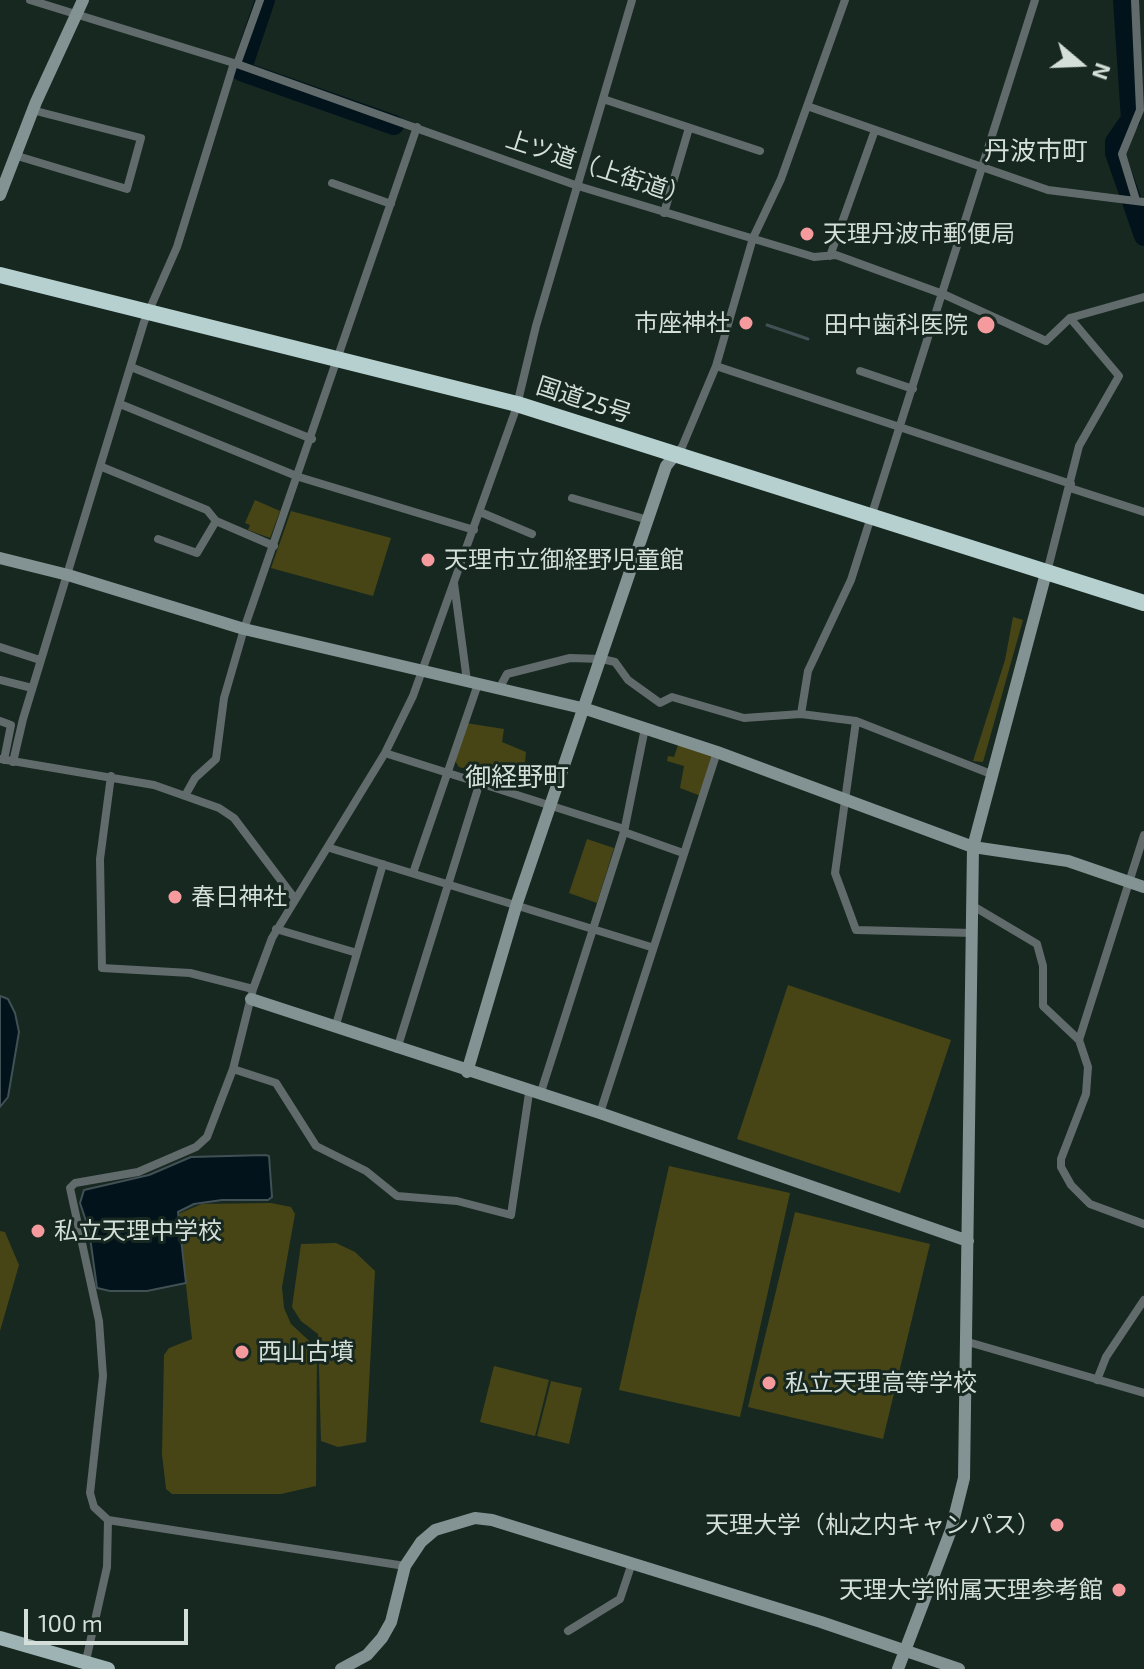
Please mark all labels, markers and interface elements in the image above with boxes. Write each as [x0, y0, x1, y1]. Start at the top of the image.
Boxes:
north arrow [1040, 24, 1120, 104]
text: N [1088, 60, 1118, 84]
street label: 上ツ道（上街道） [502, 125, 694, 211]
district label: 丹波市町 [984, 135, 1088, 167]
place label: 天理丹波市郵便局 [823, 220, 1015, 248]
marker: 天理丹波市郵便局 [798, 225, 816, 243]
place label: 市座神社 [634, 309, 730, 337]
place label: 田中歯科医院 [824, 311, 968, 339]
marker: 市座神社 [737, 314, 755, 332]
marker: 田中歯科医院 [975, 314, 997, 336]
street label: 国道25号 [533, 371, 635, 429]
place label: 天理市立御経野児童館 [444, 546, 684, 574]
marker: 天理市立御経野児童館 [419, 551, 437, 569]
district label: 御経野町 [465, 761, 569, 793]
place label: 春日神社 [191, 883, 287, 911]
marker: 春日神社 [166, 888, 184, 906]
place label: 私立天理中学校 [54, 1217, 222, 1245]
marker: 私立天理中学校 [29, 1222, 47, 1240]
place label: 西山古墳 [258, 1338, 354, 1366]
marker: 西山古墳 [233, 1343, 251, 1361]
place label: 私立天理高等学校 [785, 1369, 977, 1397]
marker: 私立天理高等学校 [760, 1374, 778, 1392]
place label: 天理大学（杣之内キャンパス） [705, 1511, 1041, 1539]
marker: 天理大学（杣之内キャンパス） [1048, 1516, 1066, 1534]
place label: 天理大学附属天理参考館 [839, 1576, 1103, 1604]
marker: 天理大学附属天理参考館 [1110, 1581, 1128, 1599]
scale bar [28, 1593, 192, 1643]
text: 100 m [38, 1608, 103, 1637]

